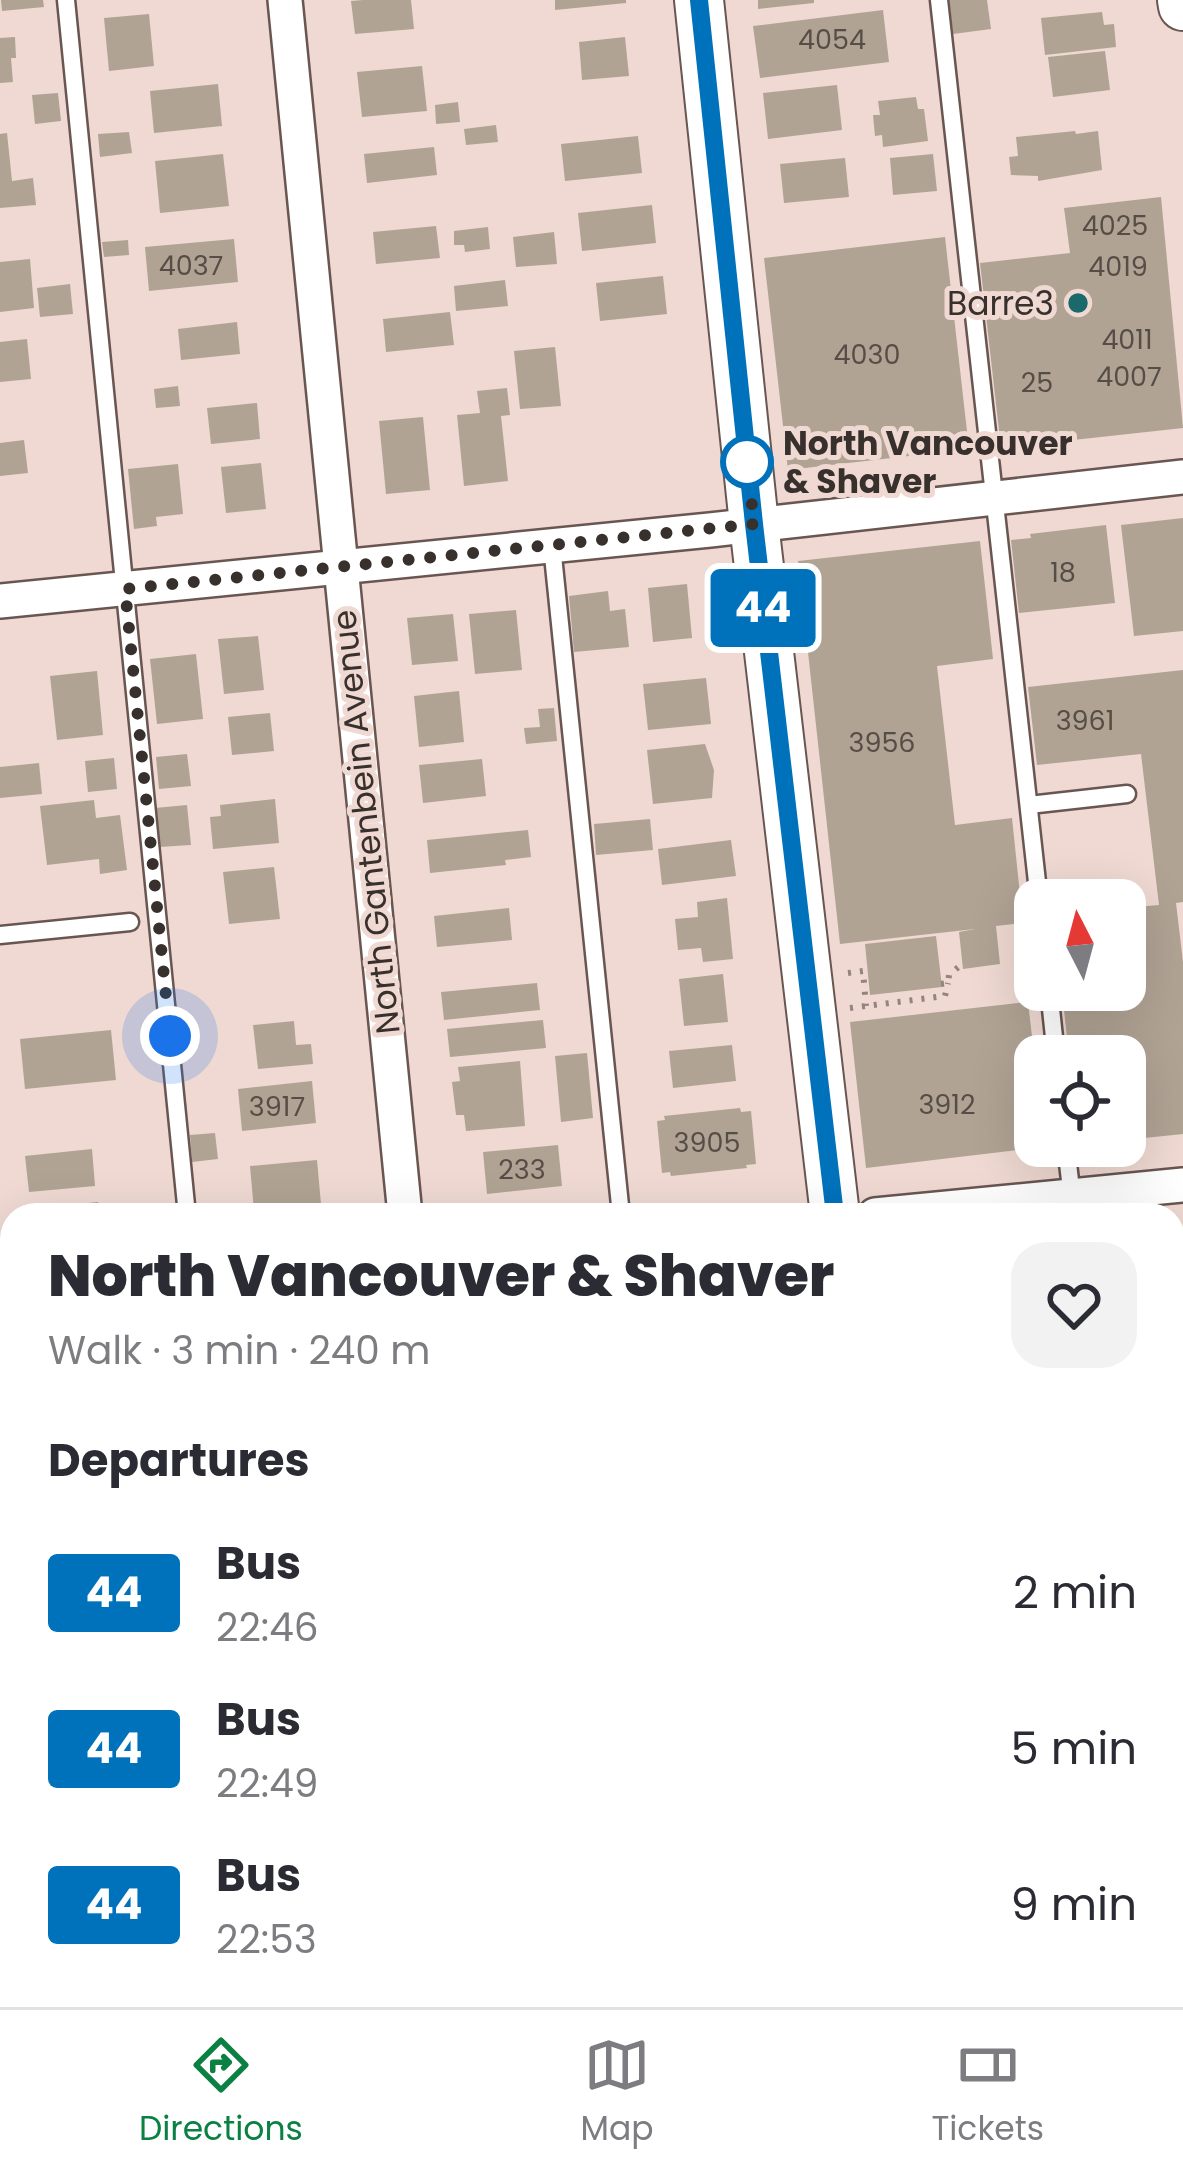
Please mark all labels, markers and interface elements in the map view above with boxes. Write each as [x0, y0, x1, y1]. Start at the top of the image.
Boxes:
house number: 4054 [798, 21, 866, 58]
house number: 4025 [1082, 207, 1148, 244]
house number: 4037 [159, 247, 223, 284]
house number: 4019 [1088, 248, 1148, 285]
place label: Barre3 [947, 280, 1054, 327]
marker: Barre3 [1065, 290, 1091, 316]
house number: 4011 [1101, 321, 1153, 358]
house number: 4030 [834, 336, 900, 373]
house number: 4007 [1096, 358, 1162, 395]
house number: 25 [1021, 364, 1053, 401]
place label: North Vancouver & Shaver [783, 420, 1073, 505]
marker: North Vancouver & Shaver [722, 437, 772, 487]
house number: 18 [1050, 554, 1076, 591]
line badge: 44 [709, 569, 817, 647]
text: 44 [735, 578, 791, 637]
street label: North Gantenbein Avenue [320, 608, 412, 1036]
house number: 3961 [1056, 702, 1114, 739]
house number: 3956 [848, 724, 916, 761]
north arrow [1014, 879, 1146, 1011]
map controls [1014, 879, 1146, 1167]
your location [140, 1006, 200, 1066]
button: locate [1014, 1035, 1146, 1167]
house number: 3912 [918, 1086, 976, 1123]
house number: 3917 [249, 1088, 305, 1125]
house number: 3905 [674, 1124, 740, 1161]
house number: 233 [498, 1151, 546, 1188]
text: North Vancouver & Shaver [48, 1236, 834, 1316]
button: heart [1011, 1242, 1137, 1368]
text: Walk · 3 min · 240 m [48, 1323, 430, 1378]
text: Departures [48, 1429, 310, 1492]
text: Bus [216, 1532, 301, 1595]
text: 2 min [1013, 1561, 1137, 1624]
text: 44 [86, 1563, 142, 1622]
text: 22:46 [216, 1600, 318, 1655]
text: Bus [216, 1688, 301, 1751]
text: 5 min [1011, 1717, 1137, 1780]
text: 44 [86, 1719, 142, 1778]
text: 22:49 [216, 1756, 318, 1811]
text: Bus [216, 1844, 301, 1907]
text: 9 min [1010, 1873, 1137, 1936]
text: 44 [86, 1875, 142, 1934]
text: 22:53 [216, 1912, 317, 1967]
tab: Directions [139, 2032, 303, 2154]
tab: Map [581, 2032, 654, 2154]
tab: Tickets [931, 2032, 1044, 2154]

